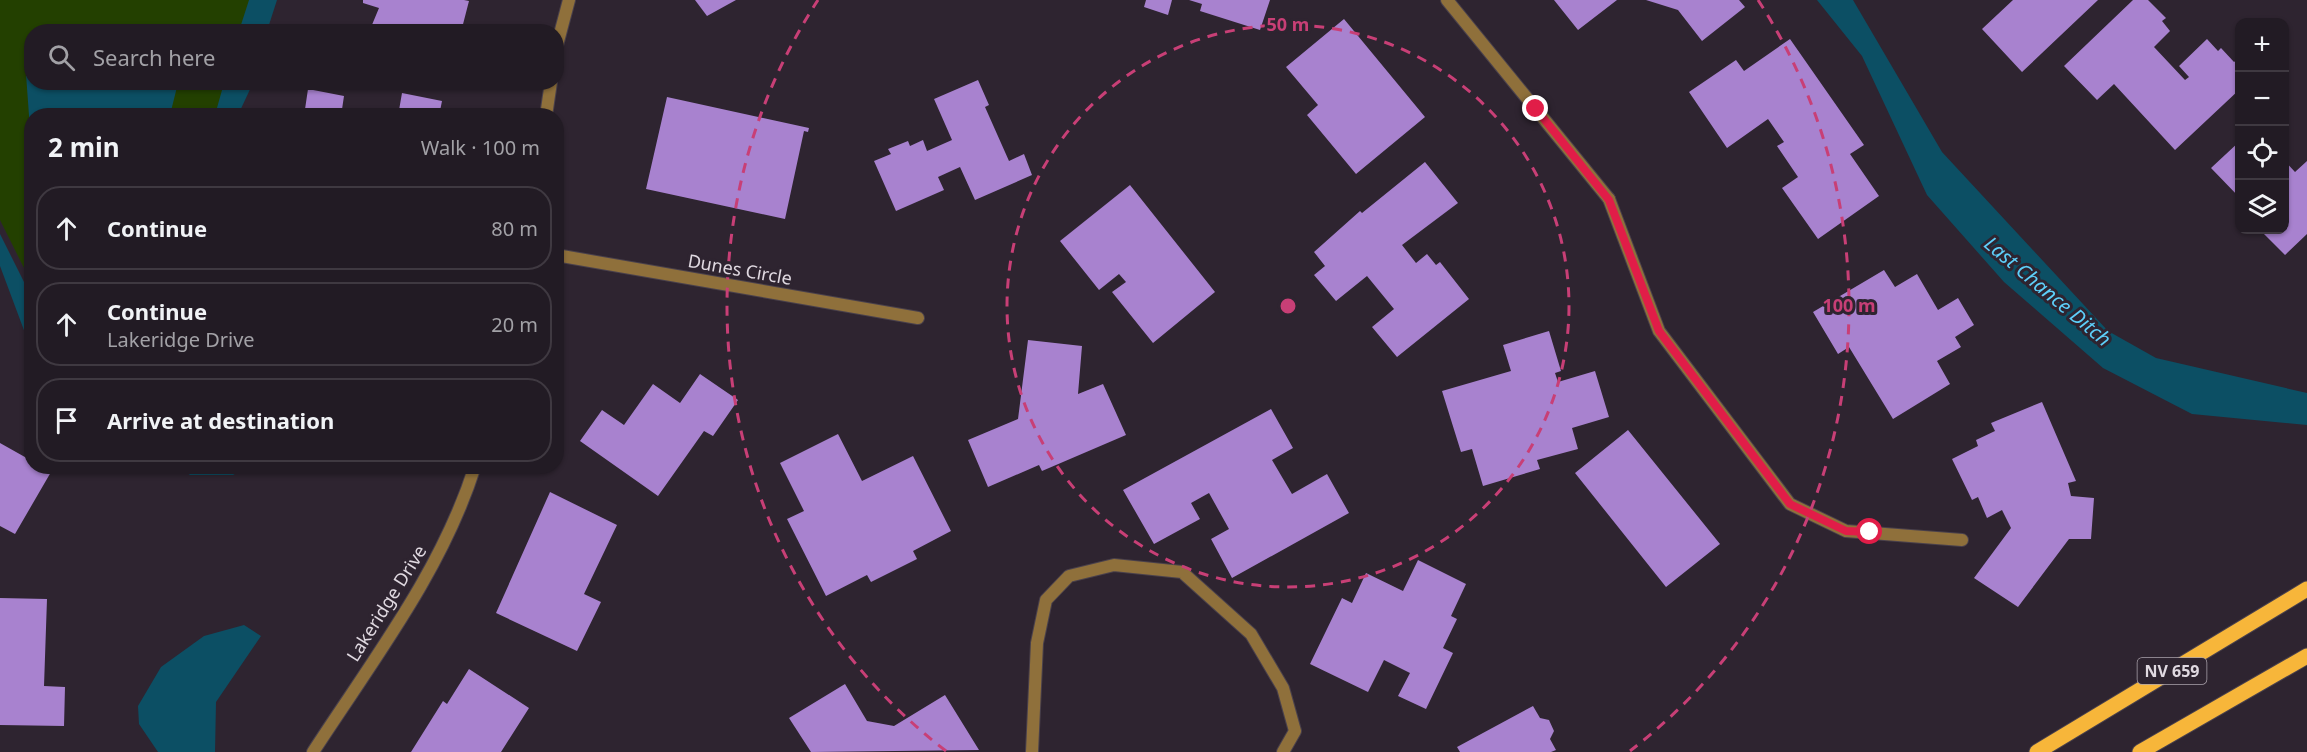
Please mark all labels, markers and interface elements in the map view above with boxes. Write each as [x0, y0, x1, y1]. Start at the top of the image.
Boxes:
text: 50 m [1267, 12, 1309, 36]
map controls [2235, 18, 2289, 234]
button: + [2235, 18, 2289, 72]
search box [24, 24, 564, 90]
icon: search [45, 41, 78, 74]
text: Search here [93, 42, 215, 72]
button: − [2235, 72, 2289, 126]
route end [1522, 95, 1548, 121]
button: locate [2235, 126, 2289, 180]
text: 2 min [48, 129, 120, 165]
text: Walk · 100 m [421, 134, 540, 161]
button: layers [2235, 180, 2289, 234]
icon: ahead [50, 212, 83, 245]
text: Continue [107, 213, 207, 243]
text: 80 m [491, 215, 538, 242]
water label: Last Chance Ditch [1979, 230, 2117, 352]
street label: Dunes Circle [686, 248, 794, 290]
text: 100 m [1822, 293, 1876, 317]
text: Continue [107, 296, 207, 326]
centre of rings [1278, 296, 1298, 316]
icon: ahead [50, 308, 83, 341]
text: 20 m [491, 311, 538, 338]
text: Lakeridge Drive [107, 326, 255, 353]
icon: arrive [50, 404, 83, 437]
text: Arrive at destination [107, 405, 334, 435]
route start [1856, 518, 1882, 544]
street label: Lakeridge Drive [341, 540, 431, 666]
road number: NV 659 [2138, 658, 2206, 684]

